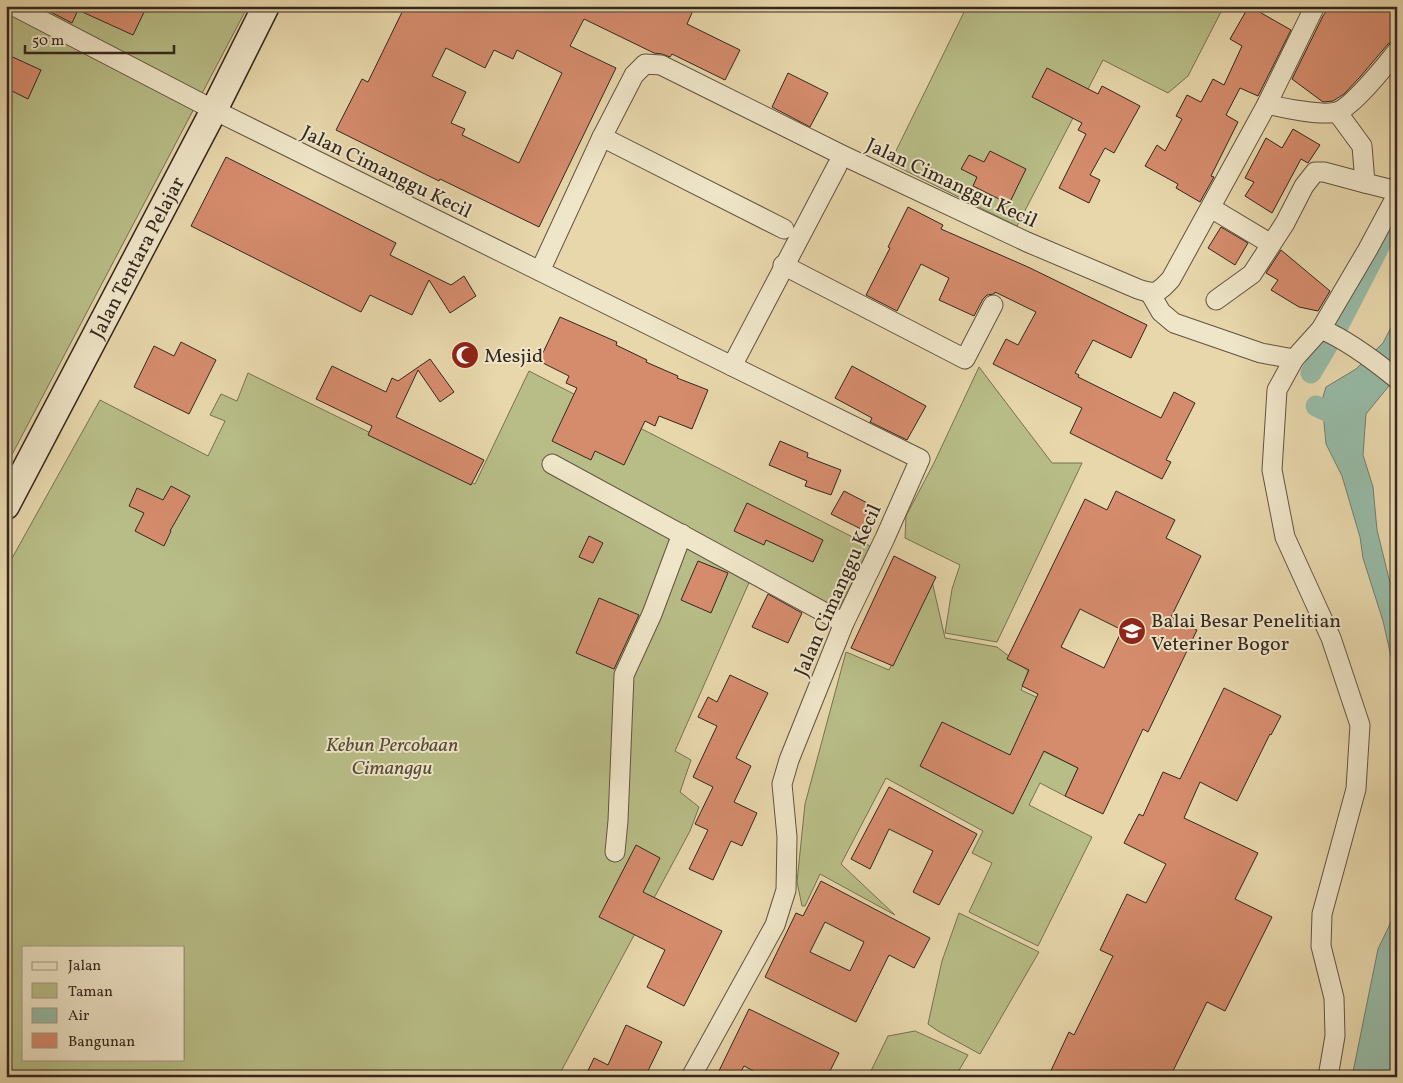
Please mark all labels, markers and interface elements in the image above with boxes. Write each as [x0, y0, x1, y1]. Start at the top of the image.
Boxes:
scale bar [25, 22, 174, 54]
text: 50 m [32, 31, 64, 52]
street label: Jalan Cimanggu Kecil [296, 119, 476, 226]
street label: Jalan Cimanggu Kecil [861, 132, 1041, 236]
street label: Jalan Tentara Pelajar [84, 172, 193, 344]
mosque icon: Mesjid [450, 340, 480, 370]
place label: Mesjid [484, 343, 543, 371]
street label: Jalan Cimanggu Kecil [788, 500, 889, 681]
place label: Balai Besar Penelitian Veteriner Bogor [1151, 608, 1341, 659]
school or university icon: Balai Besar Penelitian Veteriner Bogor [1117, 616, 1147, 646]
park label: Kebun Percobaan Cimanggu [326, 732, 458, 783]
legend [22, 946, 185, 1060]
text: Jalan [68, 956, 101, 977]
text: Taman [68, 982, 113, 1003]
text: Air [68, 1006, 89, 1027]
text: Bangunan [68, 1032, 135, 1053]

